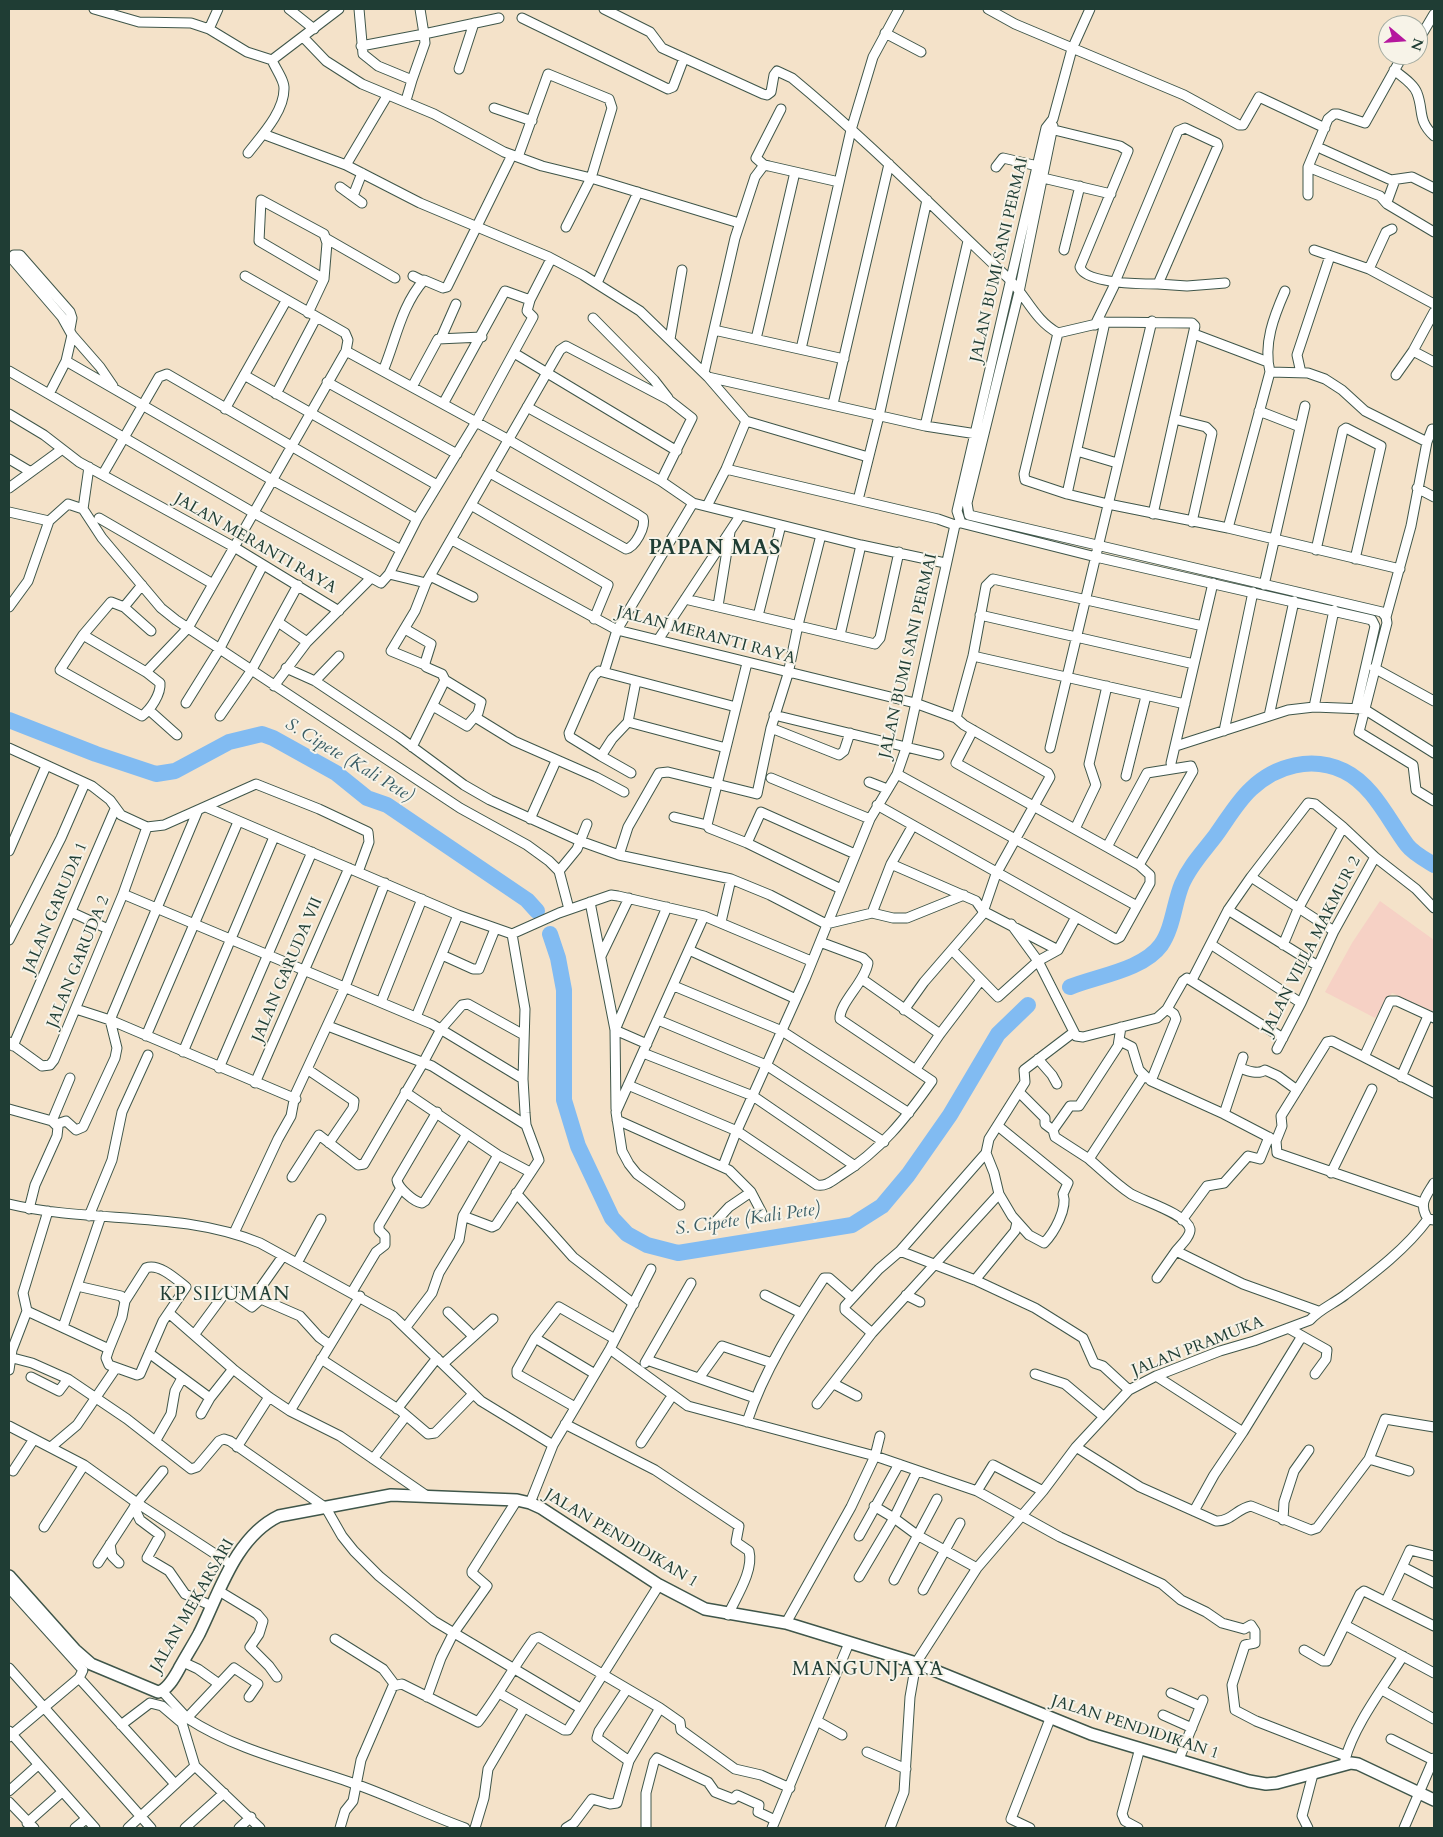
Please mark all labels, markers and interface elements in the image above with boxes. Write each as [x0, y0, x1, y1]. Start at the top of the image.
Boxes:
north arrow [1378, 15, 1428, 65]
text: N [1406, 36, 1428, 53]
street label: JALAN BUMI SANI PERMAI [967, 156, 1033, 364]
street label: JALAN MERANTI RAYA [170, 490, 340, 598]
district label: PAPAN MAS [647, 536, 783, 562]
street label: JALAN BUMI SANI PERMAI [876, 552, 942, 760]
street label: JALAN MERANTI RAYA [615, 603, 797, 669]
water label: S. Cipete (Kali Pete) [281, 714, 417, 808]
street label: JALAN GARUDA 1 [20, 839, 92, 977]
street label: JALAN VILLA MAKMUR 2 [1258, 853, 1366, 1039]
street label: JALAN GARUDA 2 [44, 893, 114, 1031]
street label: JALAN GARUDA VII [249, 895, 327, 1045]
water label: S. Cipete (Kali Pete) [674, 1199, 822, 1241]
district label: KP SILUMAN [158, 1285, 292, 1307]
street label: JALAN PRAMUKA [1130, 1313, 1266, 1381]
street label: JALAN PENDIDIKAN 1 [541, 1486, 701, 1592]
street label: JALAN MEKARSARI [147, 1536, 239, 1676]
district label: MANGUNJAYA [791, 1660, 945, 1682]
street label: JALAN PENDIDIKAN 1 [1049, 1692, 1221, 1764]

